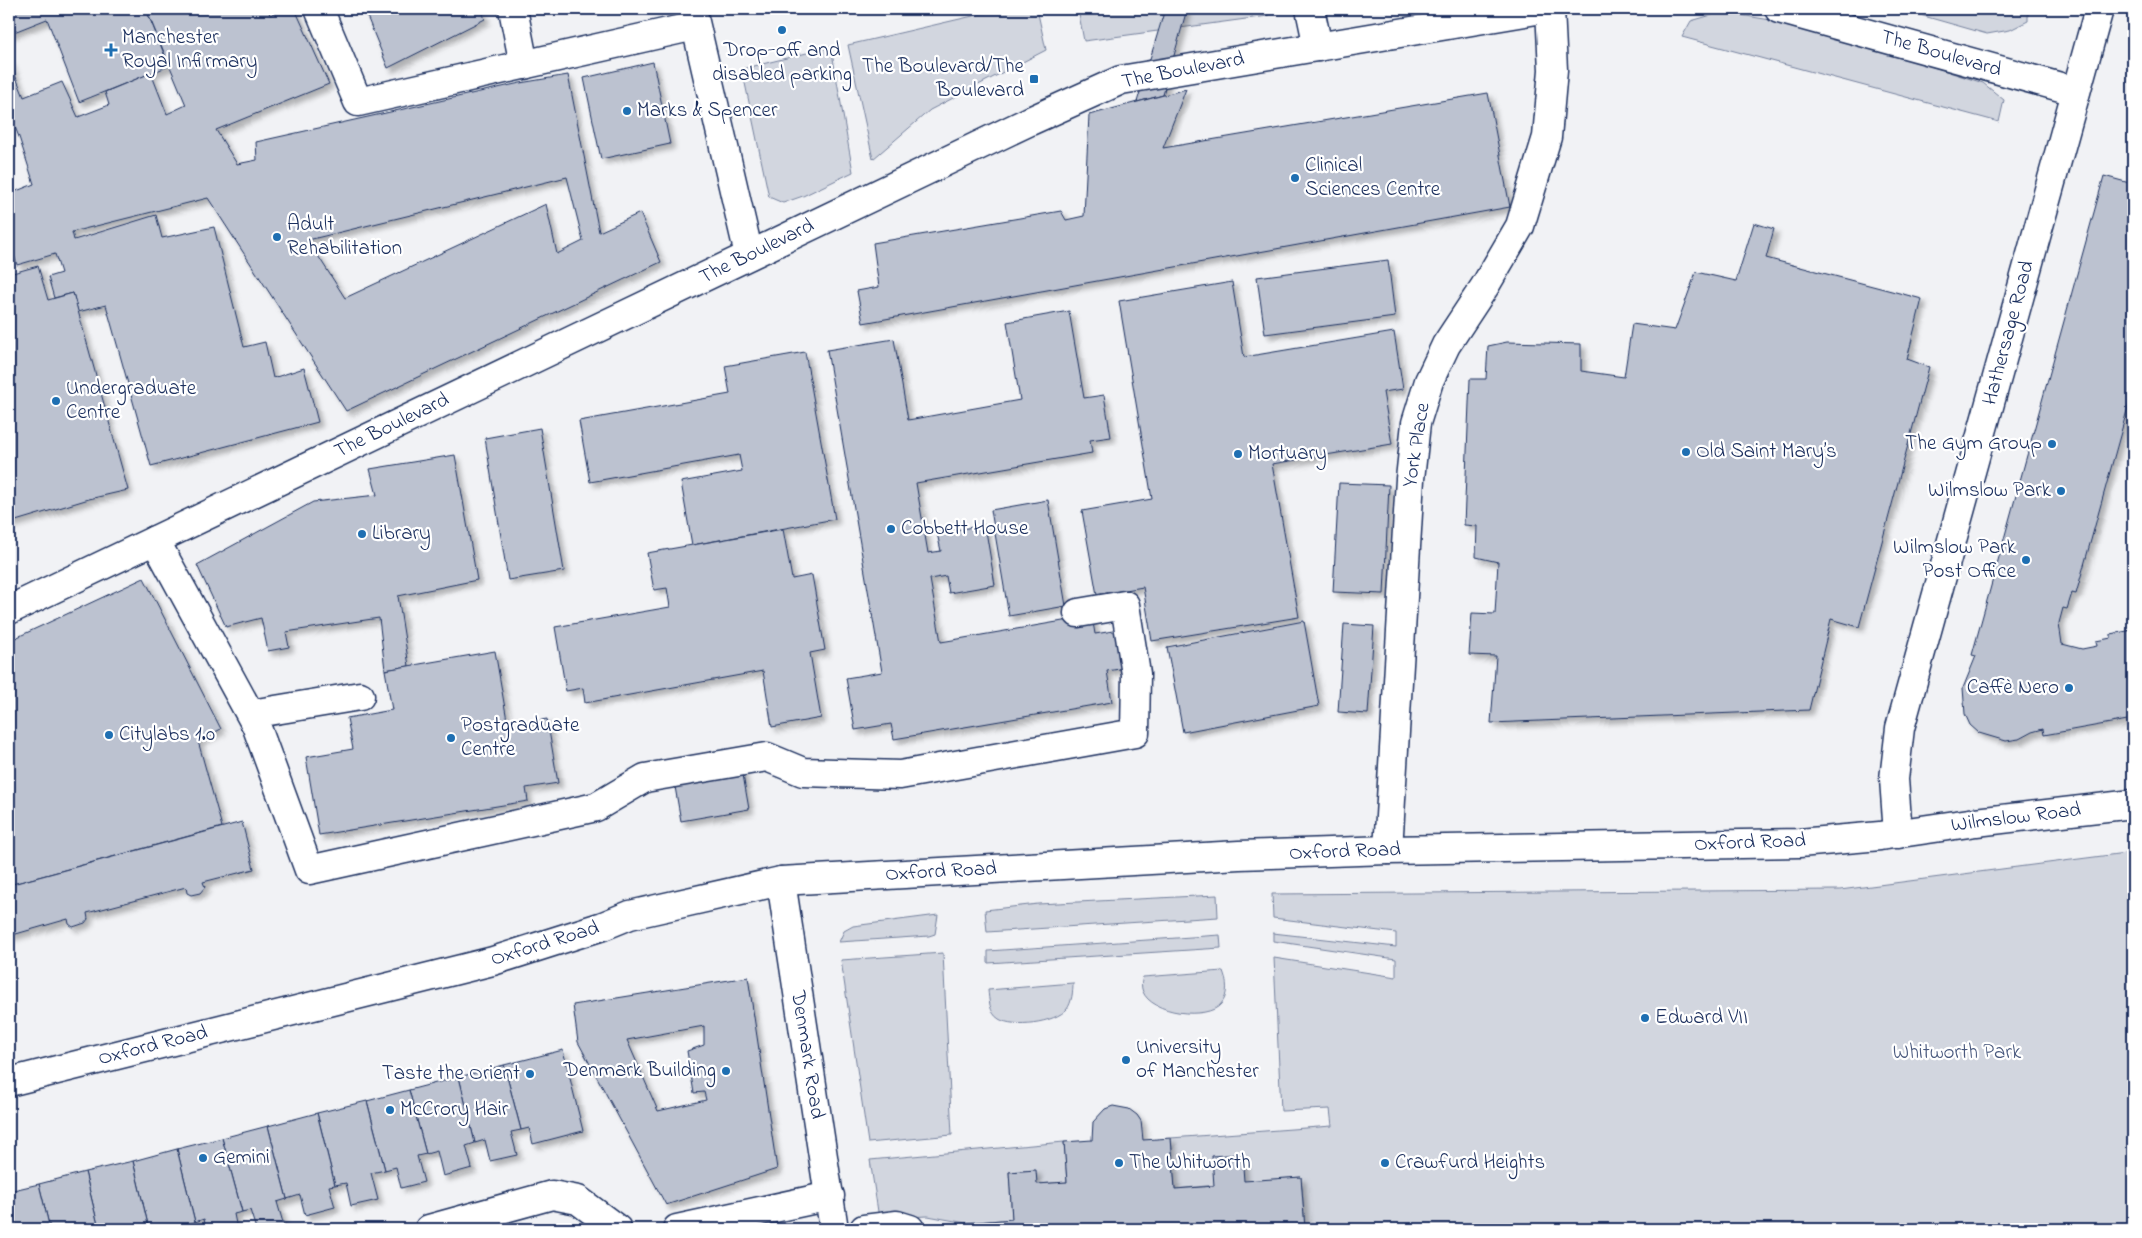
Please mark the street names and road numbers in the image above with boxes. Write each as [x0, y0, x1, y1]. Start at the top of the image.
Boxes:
street label: The Boulevard [1877, 22, 2005, 86]
street label: The Boulevard [1119, 44, 1247, 98]
street label: The Boulevard [695, 211, 820, 293]
street label: Hathersage Road [1975, 257, 2045, 409]
street label: The Boulevard [330, 385, 455, 467]
street label: York Place [1396, 400, 1439, 490]
street label: Wilmslow Road [1949, 795, 2083, 841]
street label: Oxford Road [1694, 826, 1807, 860]
street label: Oxford Road [1289, 835, 1402, 869]
street label: Oxford Road [884, 854, 998, 890]
street label: Oxford Road [487, 913, 603, 975]
street label: Denmark Road [782, 988, 832, 1121]
street label: Oxford Road [95, 1018, 211, 1074]

